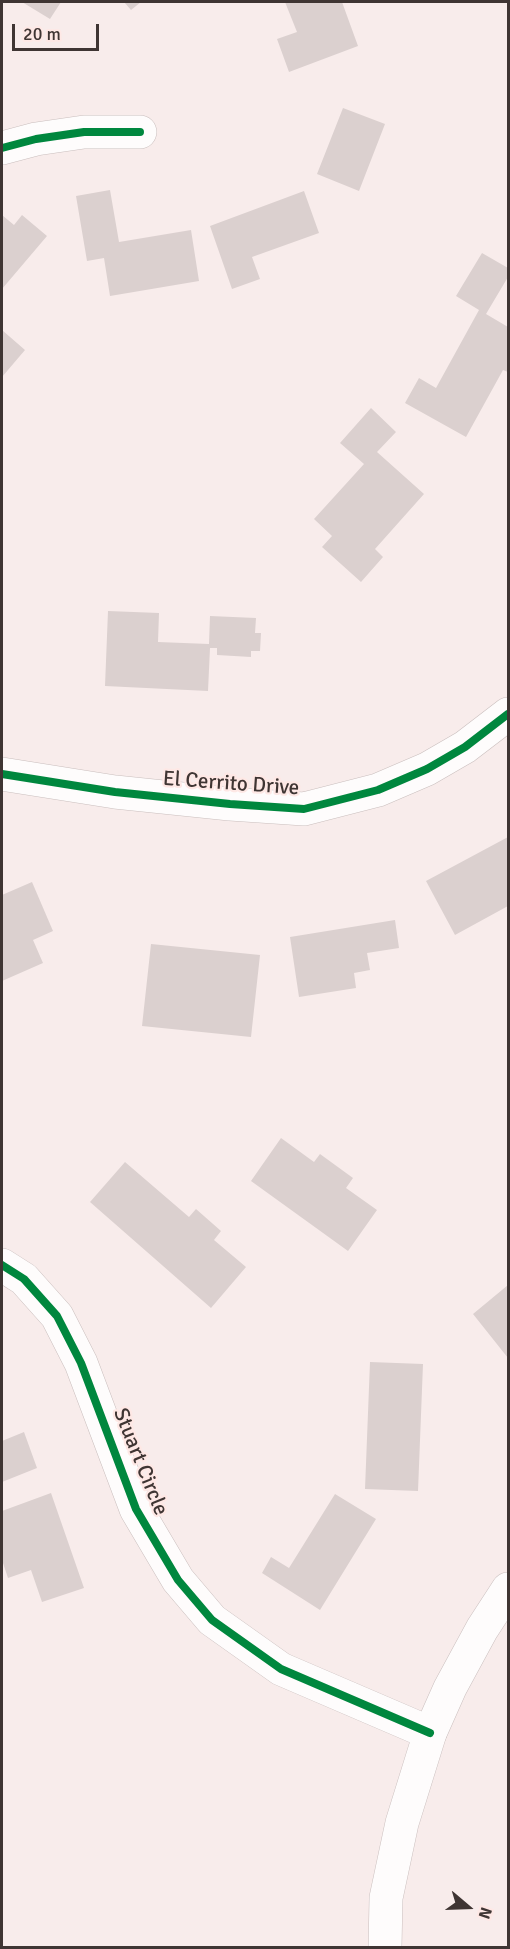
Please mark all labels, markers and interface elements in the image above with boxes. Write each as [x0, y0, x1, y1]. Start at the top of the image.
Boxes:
scale bar [15, 12, 102, 50]
text: 20 m [23, 23, 61, 45]
street label: El Cerrito Drive [162, 767, 300, 801]
street label: Stuart Circle [107, 1405, 173, 1519]
north arrow [438, 1877, 498, 1937]
text: N [474, 1904, 496, 1921]

